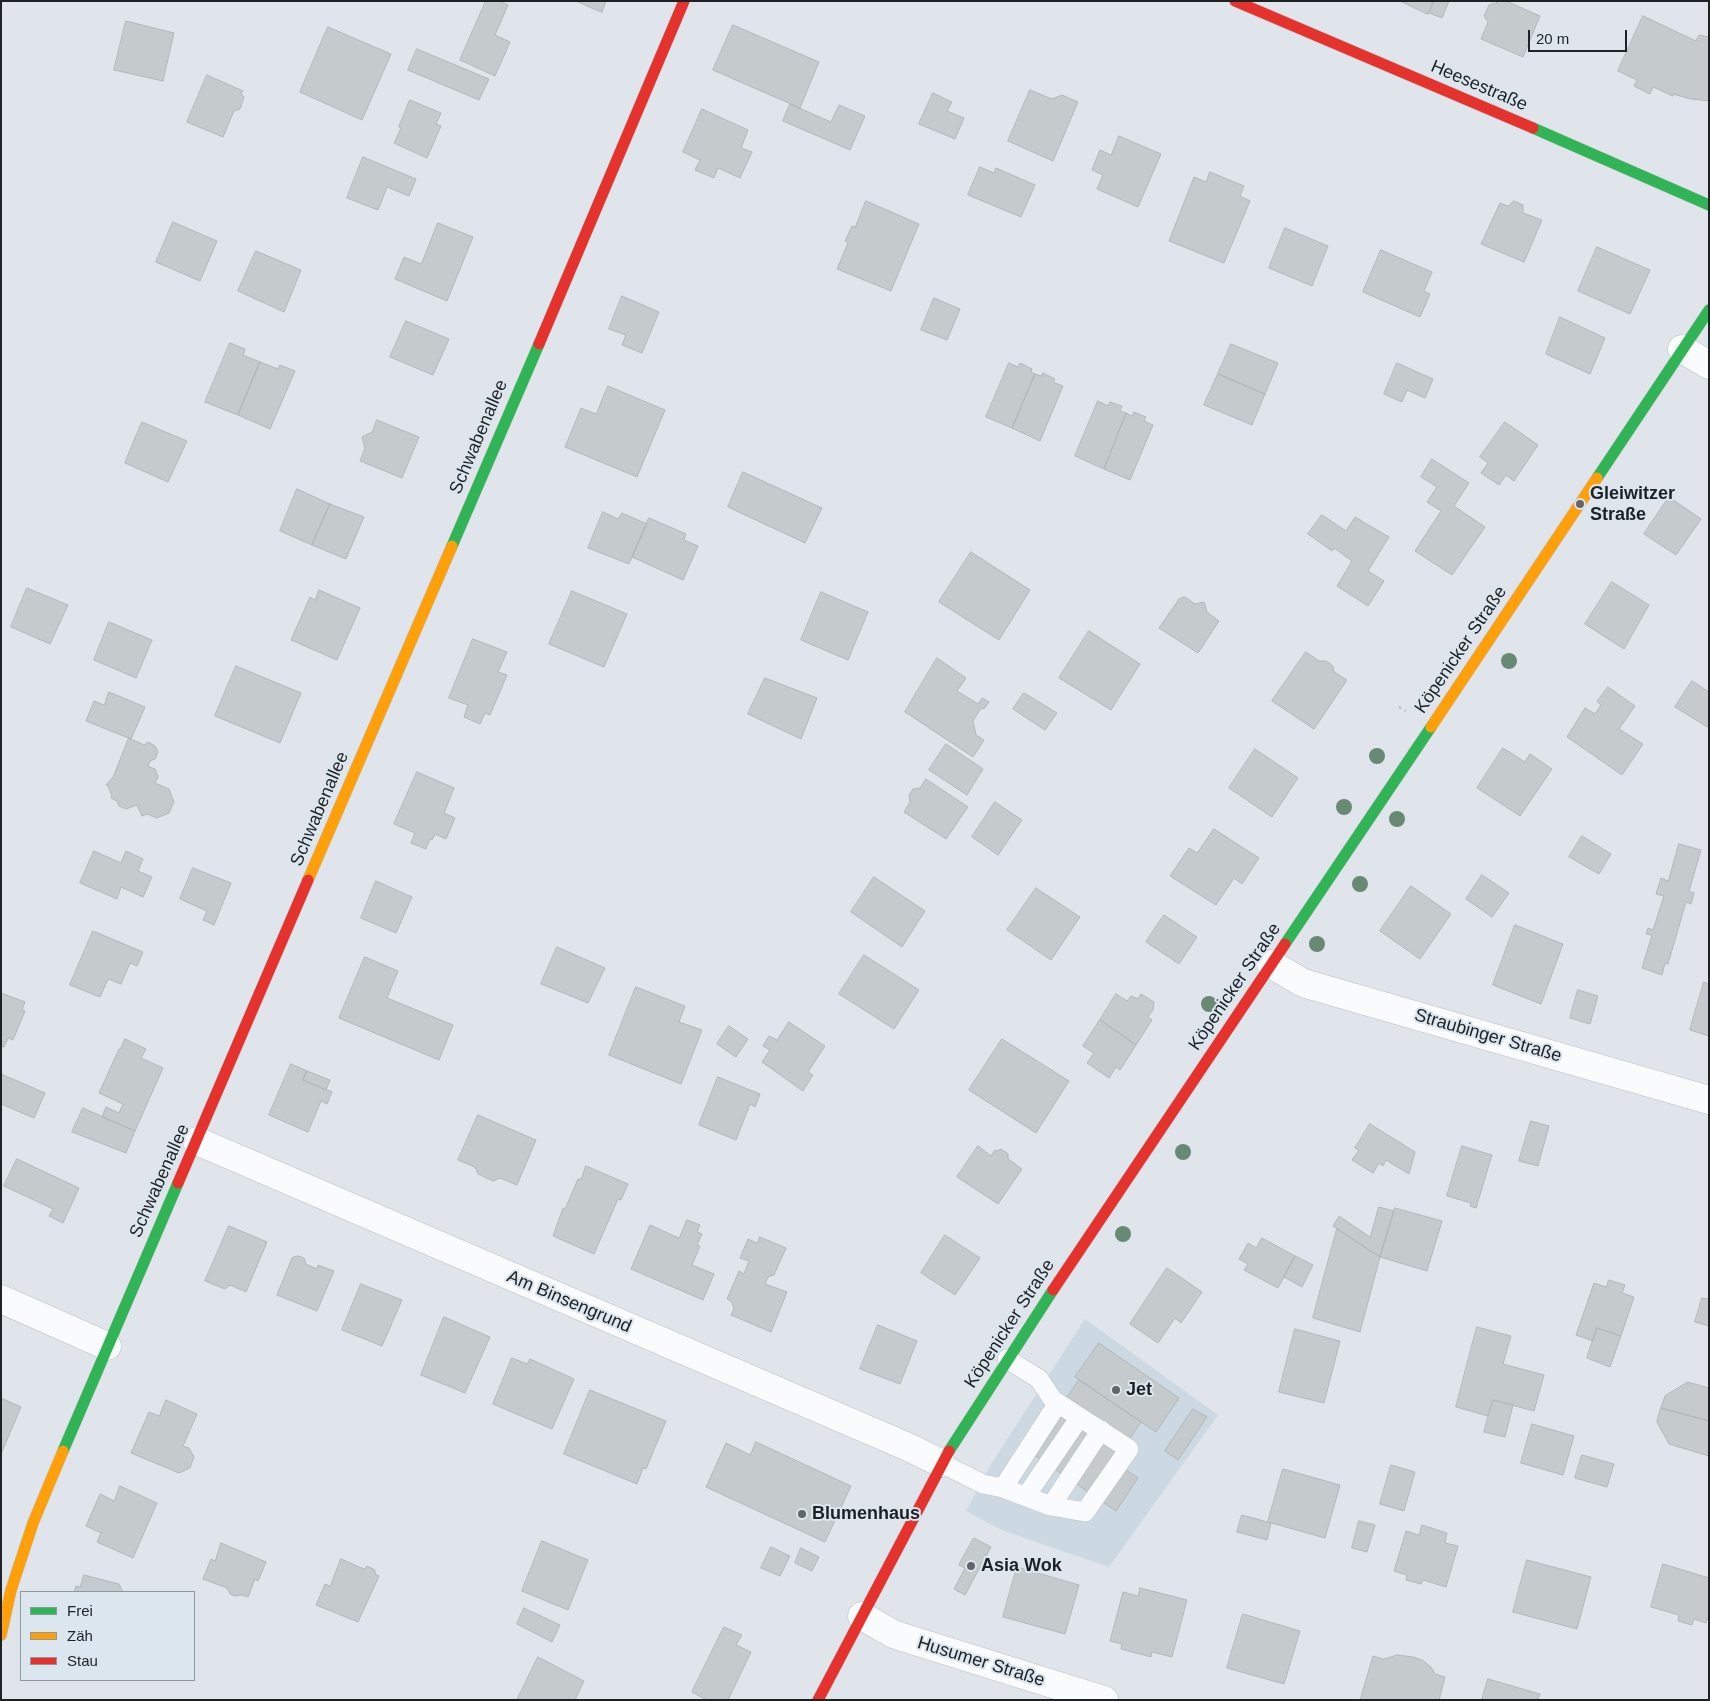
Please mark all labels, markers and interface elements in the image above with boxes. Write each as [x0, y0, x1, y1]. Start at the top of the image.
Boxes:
scale bar [1530, 20, 1629, 52]
text: 20 m [1536, 30, 1569, 47]
street label: Heesestraße [1427, 56, 1531, 116]
street label: Schwabenallee [445, 377, 513, 497]
place label: Gleiwitzer Straße [1590, 483, 1675, 526]
marker: Gleiwitzer Straße [1574, 498, 1586, 510]
street label: Köpenicker Straße [1410, 582, 1512, 718]
street label: Schwabenallee [286, 749, 354, 869]
street label: Köpenicker Straße [1184, 919, 1286, 1055]
street label: Straubinger Straße [1412, 1005, 1564, 1067]
street label: Schwabenallee [125, 1121, 195, 1241]
street label: Köpenicker Straße [960, 1256, 1060, 1392]
street label: Am Binsengrund [504, 1266, 634, 1338]
place label: Jet [1126, 1379, 1152, 1401]
marker: Jet [1110, 1384, 1122, 1396]
place label: Blumenhaus [812, 1503, 920, 1525]
marker: Blumenhaus [796, 1508, 808, 1520]
place label: Asia Wok [981, 1555, 1062, 1577]
marker: Asia Wok [965, 1560, 977, 1572]
legend [20, 1591, 195, 1681]
text: Frei [67, 1602, 93, 1619]
text: Zäh [67, 1627, 93, 1644]
street label: Husumer Straße [915, 1632, 1047, 1692]
text: Stau [67, 1652, 98, 1669]

